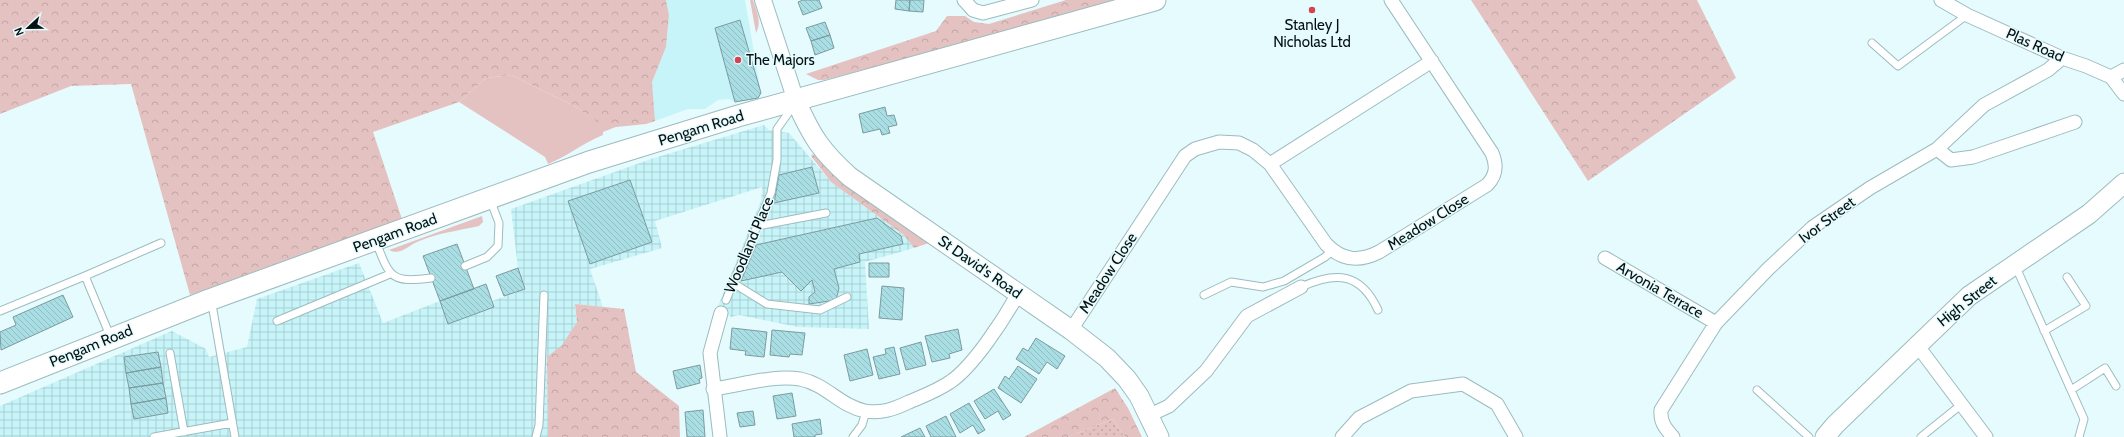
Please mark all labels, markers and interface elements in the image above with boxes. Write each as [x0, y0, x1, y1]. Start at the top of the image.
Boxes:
marker: Stanley J Nicholas Ltd [1307, 5, 1317, 15]
north arrow [8, 8, 48, 48]
place label: Stanley J Nicholas Ltd [1273, 16, 1351, 51]
street label: Plas Road [2003, 24, 2067, 66]
text: N [11, 26, 27, 38]
place label: The Majors [746, 51, 815, 69]
marker: The Majors [733, 55, 743, 65]
street label: Pengam Road [656, 107, 746, 149]
street label: Meadow Close [1384, 190, 1472, 254]
street label: Ivor Street [1795, 193, 1859, 247]
street label: Woodland Place [721, 194, 778, 296]
street label: Pengam Road [350, 209, 440, 257]
street label: Meadow Close [1075, 229, 1141, 317]
street label: St David's Road [935, 231, 1025, 303]
street label: Arvonia Terrace [1613, 258, 1707, 322]
street label: High Street [1934, 272, 2000, 330]
street label: Pengam Road [47, 321, 135, 371]

